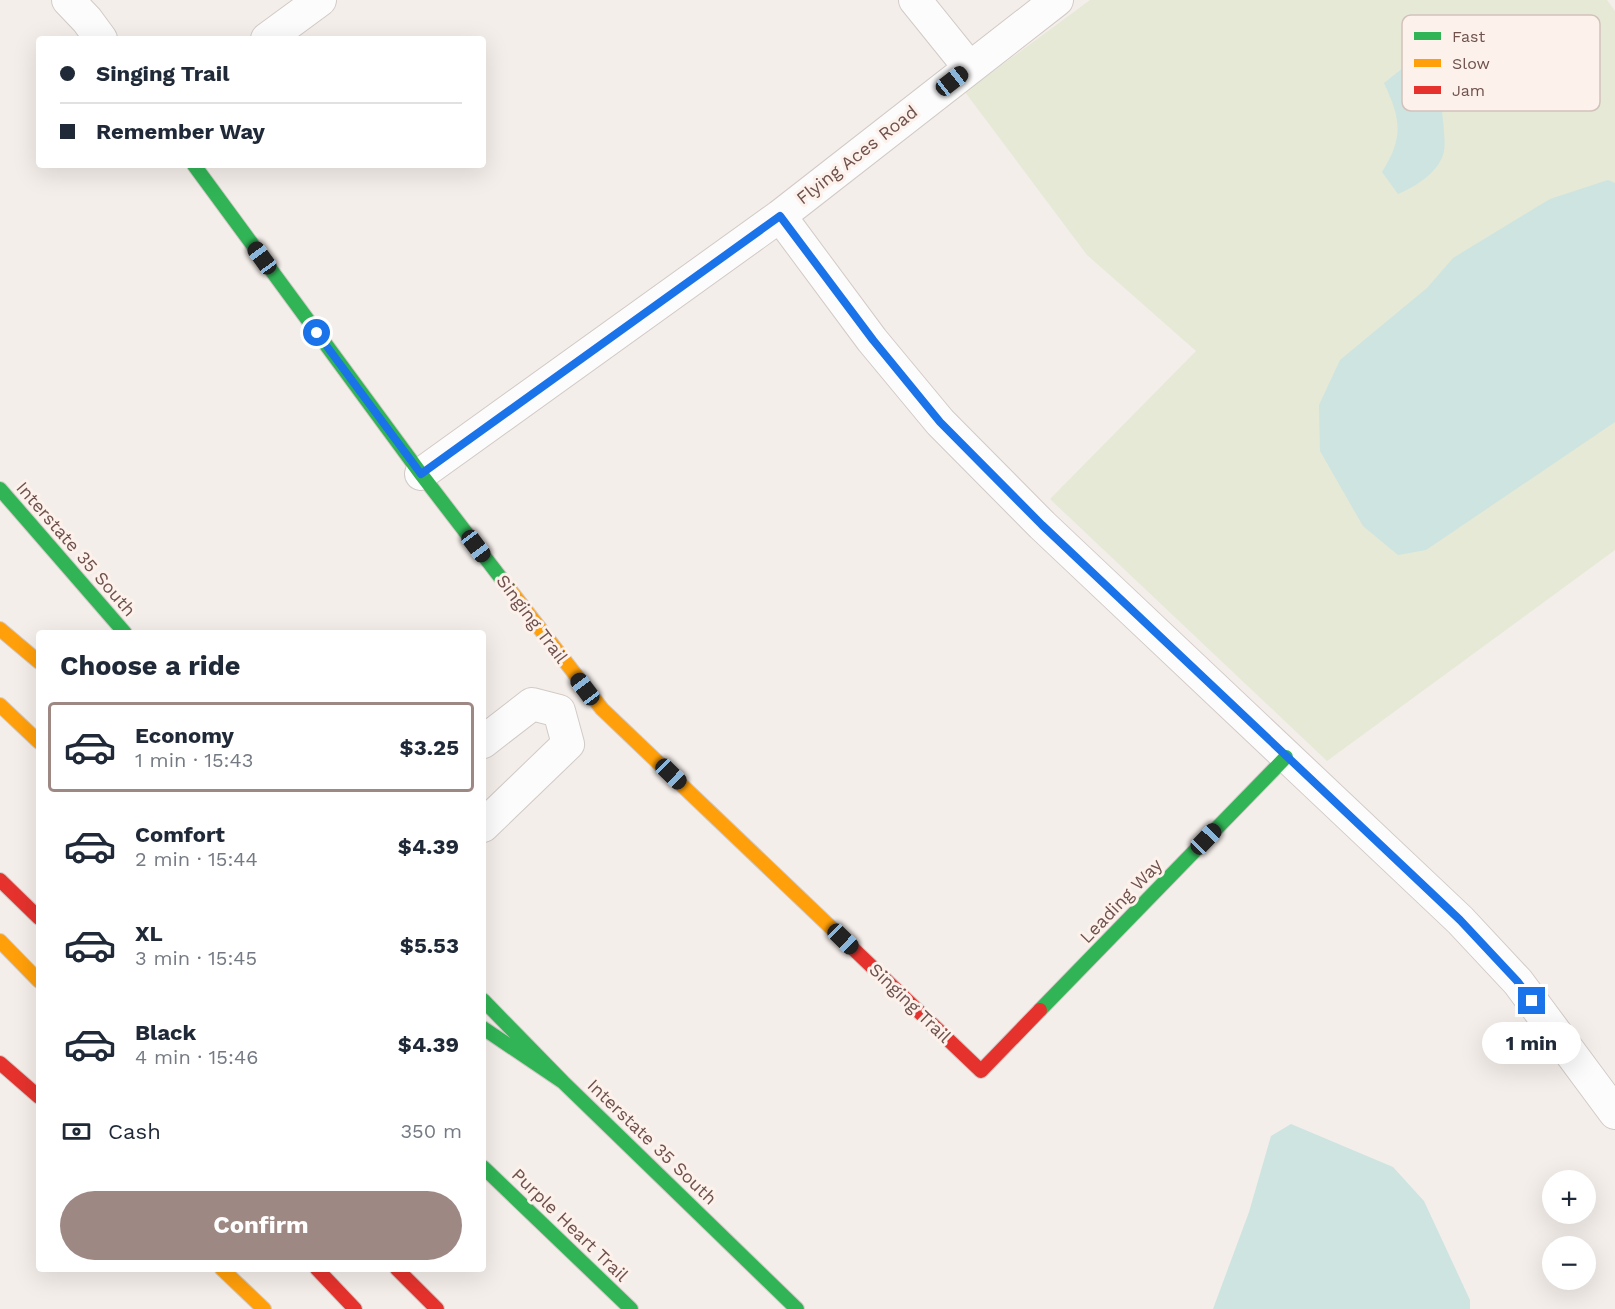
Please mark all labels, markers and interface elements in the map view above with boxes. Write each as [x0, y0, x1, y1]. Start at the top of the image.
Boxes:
legend [1402, 15, 1600, 111]
text: Fast [1452, 27, 1485, 46]
text: Slow [1452, 54, 1490, 73]
text: Singing Trail [96, 61, 229, 86]
car [932, 63, 972, 99]
text: Jam [1452, 81, 1485, 100]
street label: Flying Aces Road [792, 101, 921, 208]
text: Remember Way [96, 119, 265, 144]
car [244, 238, 280, 278]
route start [303, 319, 330, 346]
street label: Interstate 35 South [12, 477, 140, 620]
car [458, 526, 494, 566]
street label: Singing Trail [492, 570, 573, 667]
text: Choose a ride [60, 650, 240, 682]
car [567, 669, 603, 709]
icon: car [63, 720, 117, 774]
text: Economy [135, 723, 234, 748]
text: $3.25 [400, 735, 459, 760]
text: 1 min · 15:43 [135, 748, 253, 772]
car [652, 755, 690, 793]
icon: car [63, 819, 117, 873]
car [1187, 820, 1225, 858]
text: Comfort [135, 822, 225, 847]
text: $4.39 [398, 834, 459, 859]
text: 2 min · 15:44 [135, 847, 258, 871]
street label: Leading Way [1075, 854, 1167, 947]
icon: car [63, 918, 117, 972]
car [824, 920, 862, 958]
text: XL [135, 921, 163, 946]
text: $5.53 [400, 933, 459, 958]
text: 3 min · 15:45 [135, 946, 257, 970]
street label: Singing Trail [865, 959, 956, 1047]
route end [1518, 987, 1545, 1014]
icon: car [63, 1017, 117, 1071]
text: Black [135, 1020, 196, 1045]
callout: 1 min [1482, 1022, 1582, 1064]
text: 1 min [1506, 1031, 1557, 1055]
text: $4.39 [398, 1032, 459, 1057]
text: 4 min · 15:46 [135, 1045, 258, 1069]
street label: Interstate 35 South [583, 1075, 721, 1209]
icon: cash [60, 1115, 93, 1148]
text: Cash [108, 1119, 161, 1144]
text: 350 m [400, 1119, 462, 1143]
street label: Purple Heart Trail [508, 1164, 633, 1286]
map controls [1542, 1170, 1596, 1290]
button: + [1542, 1170, 1596, 1224]
button: Confirm [60, 1191, 462, 1260]
button: − [1542, 1236, 1596, 1290]

